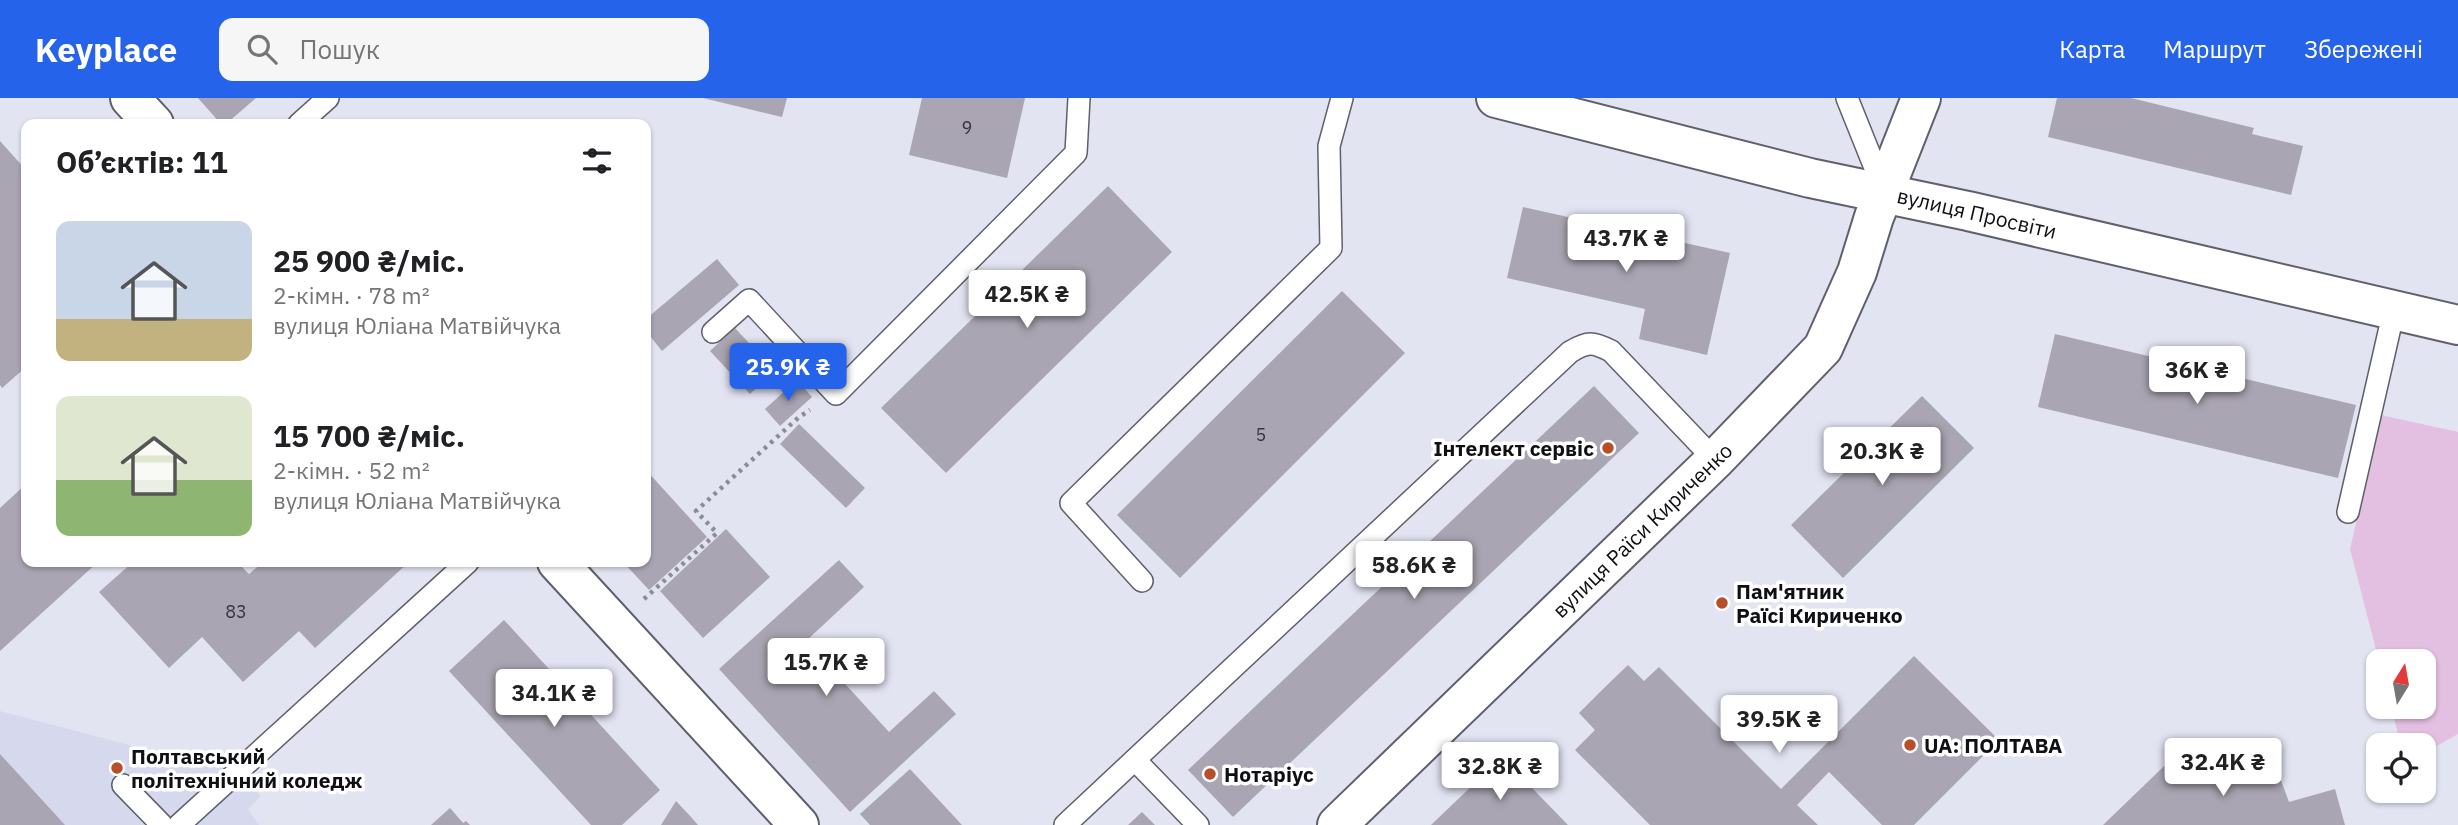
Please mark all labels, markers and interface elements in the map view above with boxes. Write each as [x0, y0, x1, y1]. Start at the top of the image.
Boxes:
search box [219, 18, 709, 81]
text: Keyplace [35, 28, 177, 71]
icon: search [243, 30, 281, 68]
text: Пошук [299, 32, 380, 66]
text: Карта [2059, 33, 2125, 65]
text: Маршрут [2163, 33, 2266, 65]
text: Збережені [2304, 33, 2423, 65]
house number: 9 [962, 116, 972, 139]
text: Об’єктів: 11 [56, 142, 228, 181]
icon: filters [578, 142, 616, 180]
street label: вулиця Просвіти [1894, 181, 2060, 245]
pin: 43.7K ₴ [1561, 214, 1691, 274]
text: 43.7K ₴ [1584, 222, 1668, 252]
text: 25 900 ₴/міс. [273, 241, 465, 280]
icon: home [112, 249, 196, 333]
pin: 42.5K ₴ [962, 271, 1092, 330]
text: 42.5K ₴ [985, 278, 1069, 308]
text: 2-кімн. · 78 m² [273, 280, 430, 310]
text: вулиця Юліана Матвійчука [273, 310, 561, 340]
pin: 25.9K ₴ [723, 344, 853, 403]
pin: 36K ₴ [2148, 346, 2246, 406]
text: 25.9K ₴ [746, 351, 830, 381]
text: 36K ₴ [2165, 354, 2229, 384]
text: 15 700 ₴/міс. [273, 416, 465, 455]
house number: 5 [1256, 423, 1266, 446]
icon: home [112, 424, 196, 508]
pin: 20.3K ₴ [1817, 428, 1947, 487]
place label: Інтелект сервіс [1433, 434, 1594, 462]
text: 20.3K ₴ [1840, 435, 1924, 465]
street label: вулиця Раїси Кириченко [1546, 436, 1738, 624]
marker: Інтелект сервіс [1600, 440, 1616, 456]
text: 2-кімн. · 52 m² [273, 455, 430, 485]
text: вулиця Юліана Матвійчука [273, 485, 561, 515]
pin: 58.6K ₴ [1349, 542, 1479, 601]
text: 58.6K ₴ [1372, 549, 1456, 579]
place label: Пам'ятник Раїсі Кириченко [1736, 577, 1903, 629]
marker: Пам'ятник Раїсі Кириченко [1714, 595, 1730, 611]
house number: 83 [225, 600, 247, 623]
pin: 15.7K ₴ [761, 638, 891, 698]
text: 15.7K ₴ [784, 646, 868, 676]
north arrow [2366, 649, 2436, 719]
map controls [2366, 649, 2436, 803]
pin: 34.1K ₴ [489, 670, 619, 729]
text: 34.1K ₴ [512, 677, 596, 707]
pin: 39.5K ₴ [1714, 696, 1844, 755]
text: 39.5K ₴ [1737, 703, 1821, 733]
place label: UA: ПОЛТАВА [1924, 731, 2062, 759]
button: locate [2366, 733, 2436, 803]
marker: UA: ПОЛТАВА [1902, 737, 1918, 753]
pin: 32.4K ₴ [2158, 738, 2288, 798]
place label: Полтавський політехнічний коледж [131, 742, 362, 794]
pin: 32.8K ₴ [1435, 742, 1565, 802]
text: 32.4K ₴ [2181, 746, 2265, 776]
text: 32.8K ₴ [1458, 750, 1542, 780]
marker: Полтавський політехнічний коледж [109, 760, 125, 776]
place label: Нотаріус [1224, 760, 1314, 788]
marker: Нотаріус [1202, 766, 1218, 782]

